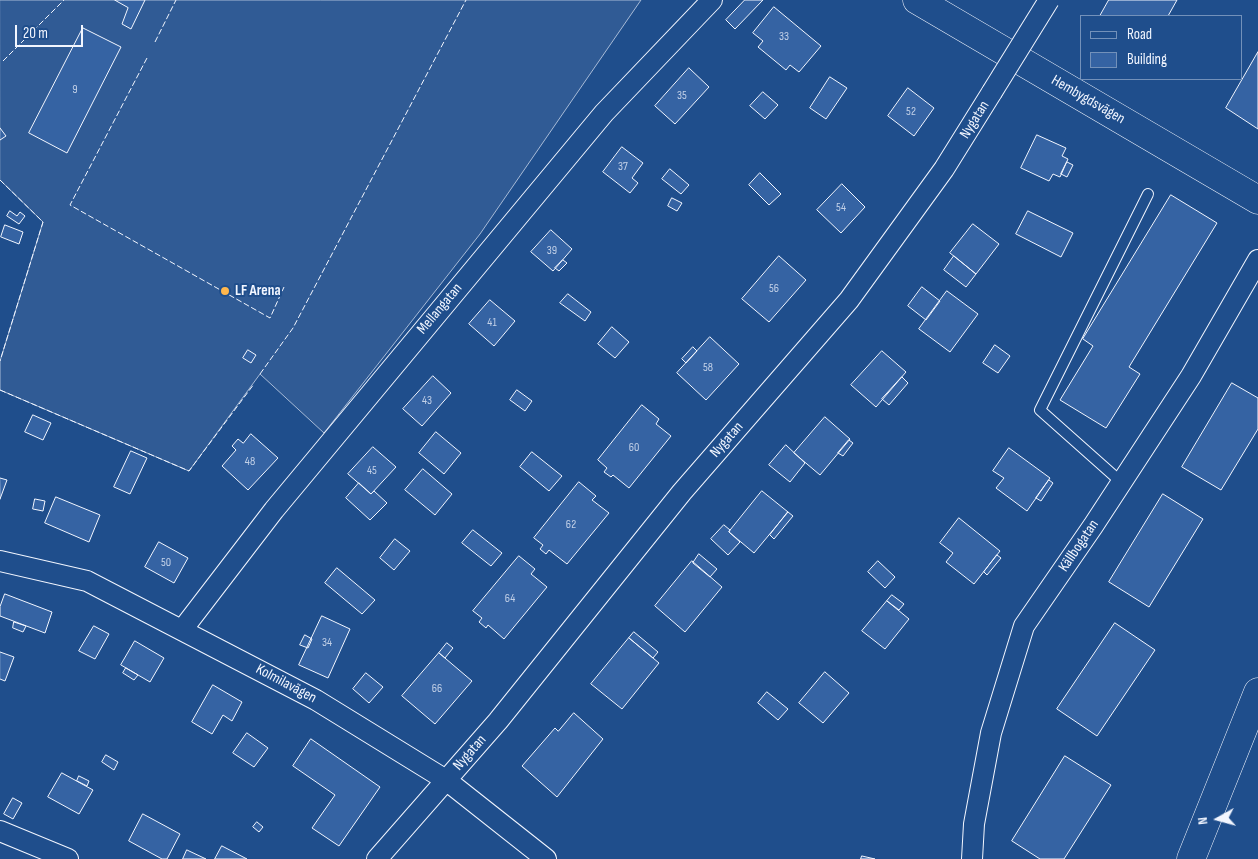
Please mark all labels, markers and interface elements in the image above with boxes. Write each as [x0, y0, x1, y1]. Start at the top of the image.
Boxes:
scale bar [18, 15, 85, 47]
legend [1080, 15, 1243, 80]
text: 20 m [23, 24, 48, 43]
text: Road [1127, 25, 1152, 44]
house number: 33 [779, 30, 789, 44]
text: Building [1127, 50, 1167, 69]
street label: Hembygdsvägen [1048, 72, 1128, 128]
house number: 9 [72, 83, 78, 97]
house number: 35 [677, 89, 687, 103]
street label: Nygatan [956, 98, 994, 142]
house number: 52 [906, 105, 916, 119]
house number: 37 [618, 160, 628, 174]
house number: 54 [836, 201, 846, 215]
house number: 39 [547, 244, 557, 258]
street label: Mellangatan [414, 280, 466, 338]
place label: LF Arena [235, 282, 281, 300]
house number: 56 [769, 282, 779, 296]
marker: LF Arena [219, 285, 231, 297]
house number: 41 [487, 316, 497, 330]
house number: 58 [703, 361, 713, 375]
house number: 43 [422, 394, 432, 408]
street label: Nygatan [707, 419, 747, 461]
house number: 60 [629, 441, 639, 455]
house number: 48 [245, 455, 255, 469]
house number: 45 [367, 464, 377, 478]
street label: Källbogatan [1055, 517, 1103, 575]
house number: 62 [566, 518, 576, 532]
house number: 50 [161, 556, 171, 570]
house number: 64 [505, 592, 515, 606]
house number: 34 [322, 636, 332, 650]
street label: Kolmilavägen [253, 661, 319, 707]
house number: 66 [432, 682, 442, 696]
street label: Nygatan [450, 732, 490, 774]
north arrow [1193, 794, 1243, 844]
text: N [1194, 816, 1212, 826]

